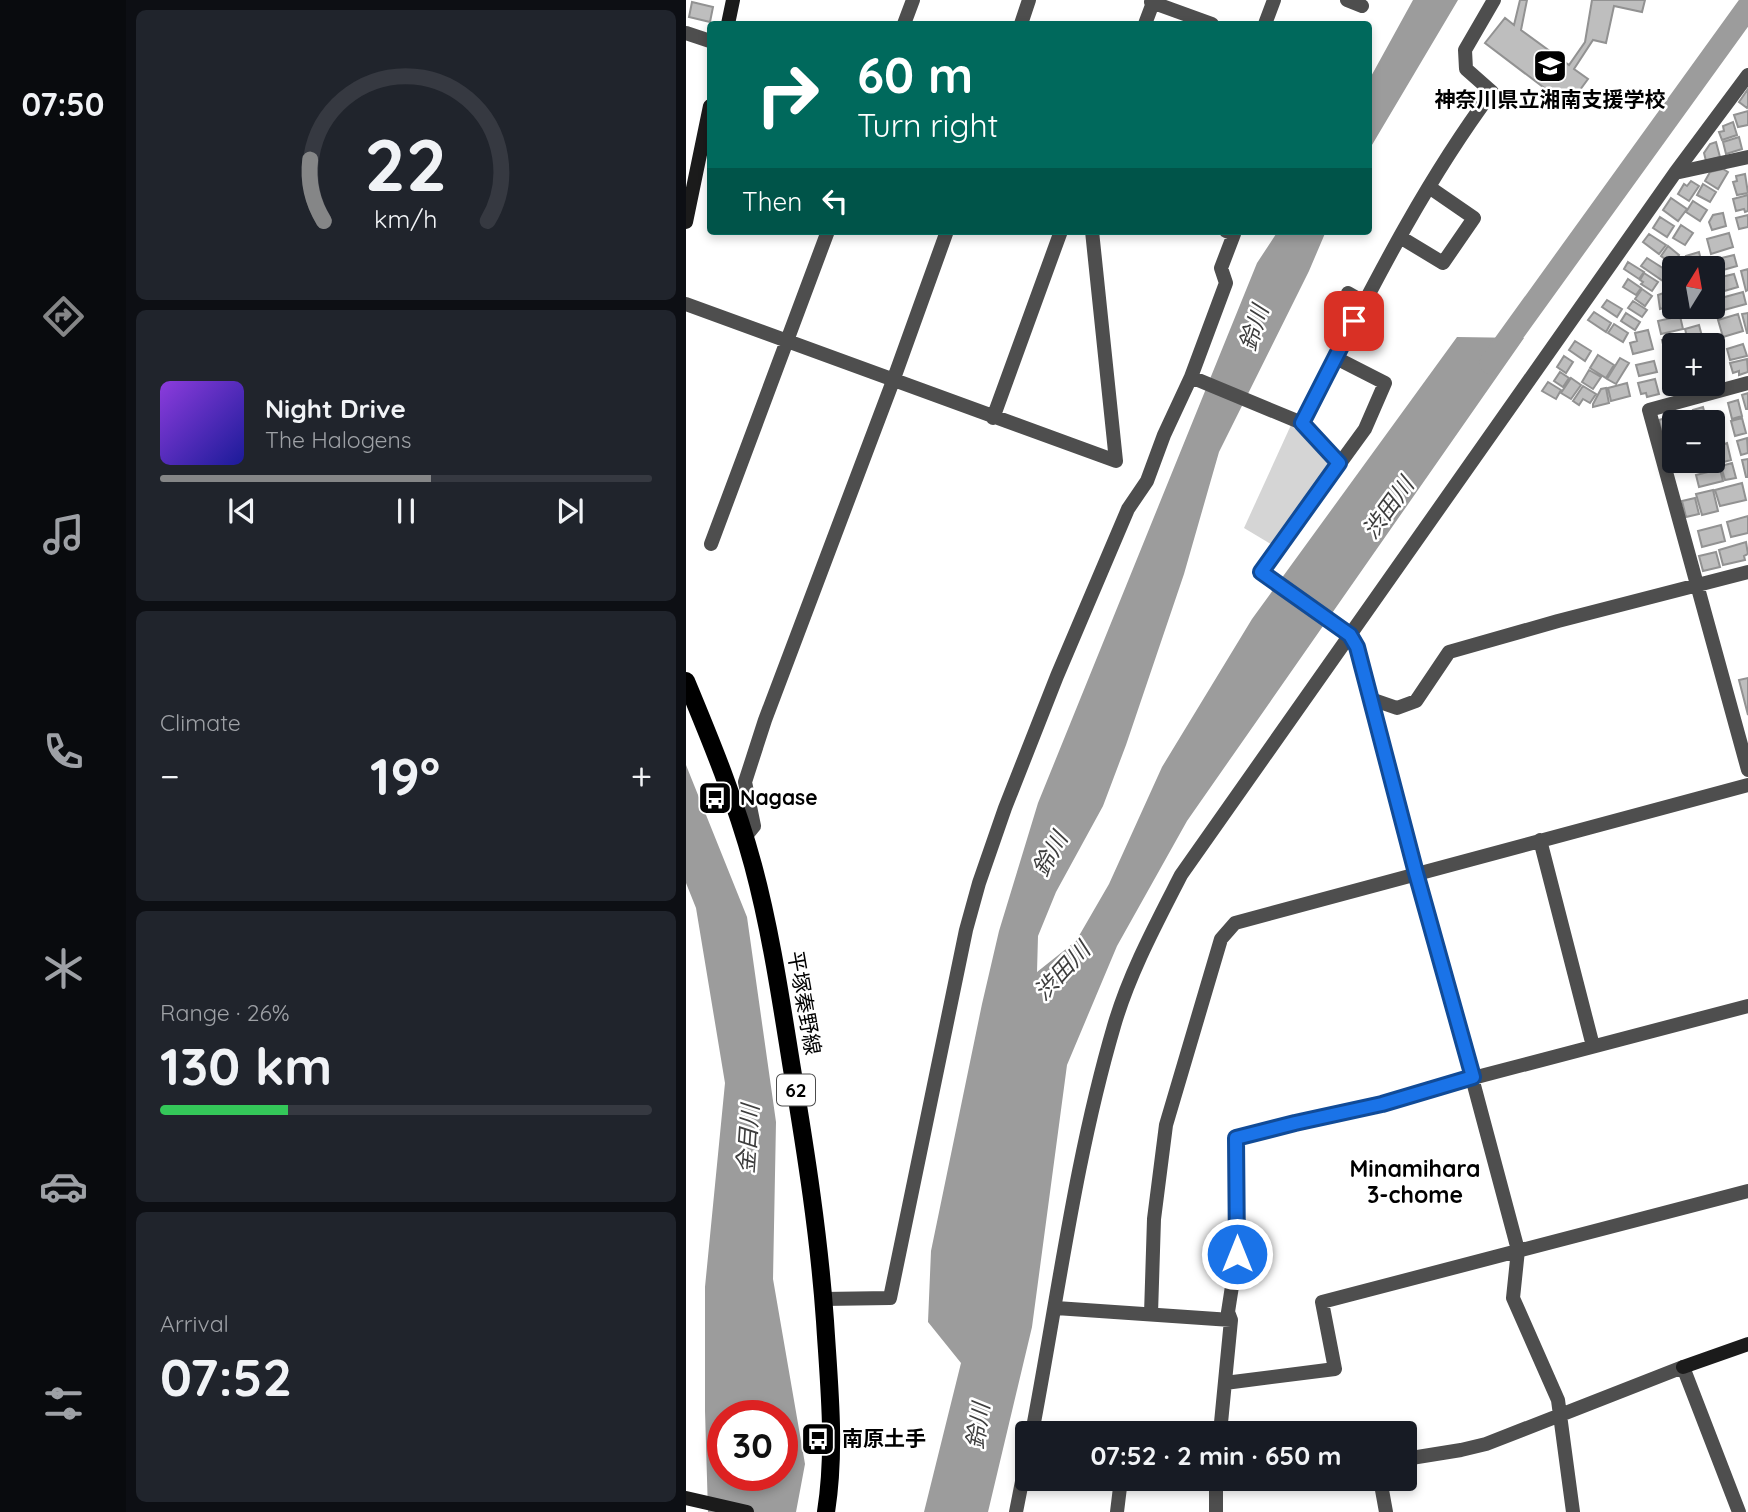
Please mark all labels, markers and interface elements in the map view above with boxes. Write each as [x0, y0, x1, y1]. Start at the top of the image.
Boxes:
text: 60 m [857, 44, 973, 105]
school or university icon: 神奈川県立湘南支援学校 [1531, 47, 1569, 85]
icon: right [742, 49, 833, 140]
text: 07:50 [22, 84, 104, 124]
place label: 神奈川県立湘南支援学校 [1435, 86, 1666, 112]
text: Turn right [857, 105, 998, 145]
text: 22 [365, 119, 447, 210]
icon: left [816, 182, 854, 220]
text: Then [742, 185, 802, 218]
text: km/h [374, 203, 438, 234]
north arrow [1662, 256, 1726, 318]
map controls [1662, 256, 1725, 473]
pin [1324, 291, 1384, 351]
icon: directions [39, 292, 88, 341]
water label: 鈴川 [1233, 299, 1275, 354]
icon: arrive [1335, 302, 1373, 340]
button: + [1662, 333, 1725, 396]
text: Night Drive [265, 392, 406, 425]
button: − [1662, 410, 1725, 473]
text: The Halogens [265, 425, 412, 454]
water label: 渋田川 [1356, 469, 1421, 544]
icon: previous [223, 492, 261, 530]
icon: pause [387, 492, 425, 530]
icon: next [551, 492, 589, 530]
icon: music [39, 510, 88, 559]
text: Climate [160, 708, 241, 737]
icon: phone [39, 727, 88, 776]
text: 19° [370, 743, 440, 808]
text: − [160, 752, 180, 800]
text: + [631, 752, 652, 800]
bus stop icon: Nagase [696, 779, 734, 817]
place label: Nagase [740, 784, 818, 810]
water label: 鈴川 [1026, 824, 1075, 881]
water label: 渋田川 [1028, 933, 1098, 1006]
icon: climate [39, 944, 88, 993]
street label: 平塚秦野線 [783, 949, 827, 1057]
text: Range · 26% [160, 998, 290, 1027]
text: 130 km [160, 1033, 332, 1098]
road number: 62 [777, 1074, 815, 1106]
water label: 金目川 [731, 1101, 765, 1174]
district label: Minamihara 3-chome [1349, 1154, 1481, 1209]
icon: car [39, 1162, 88, 1211]
position arrow [1200, 1217, 1274, 1291]
text: Arrival [160, 1309, 229, 1338]
text: 07:52 [160, 1344, 292, 1409]
icon: filters [39, 1379, 88, 1428]
water label: 鈴川 [960, 1398, 995, 1451]
speed limit sign: 30 [707, 1400, 798, 1491]
bus stop icon: 南原土手 [799, 1420, 837, 1458]
place label: 南原土手 [842, 1425, 926, 1451]
text: 07:52 · 2 min · 650 m [1091, 1439, 1341, 1472]

